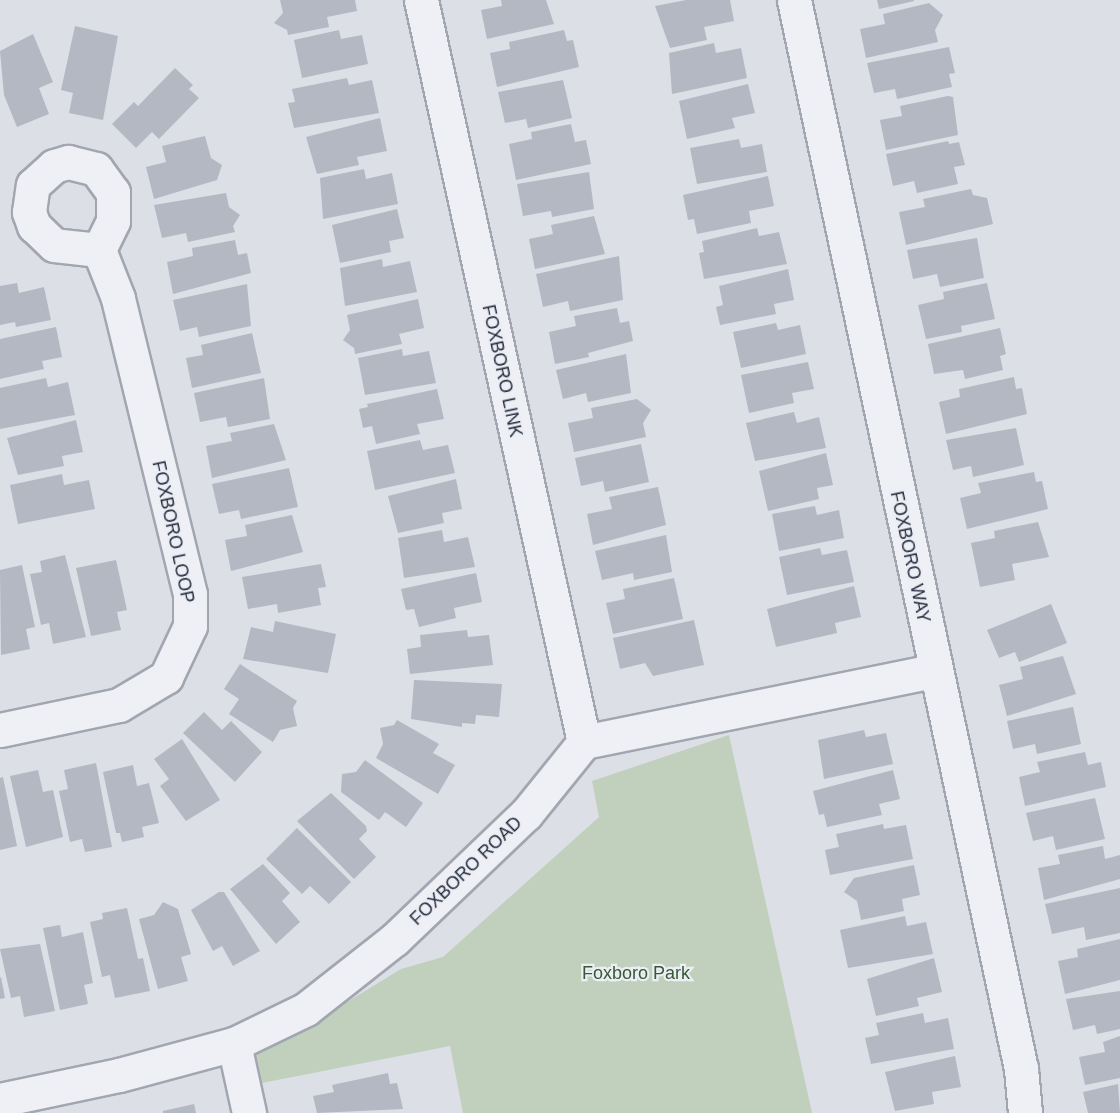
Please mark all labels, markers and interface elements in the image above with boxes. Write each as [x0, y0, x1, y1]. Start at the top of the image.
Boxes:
street label: FOXBORO LINK [477, 303, 527, 439]
street label: FOXBORO LOOP [147, 459, 199, 605]
street label: FOXBORO WAY [886, 489, 934, 625]
street label: FOXBORO ROAD [406, 812, 526, 930]
park label: Foxboro Park [582, 962, 690, 984]

